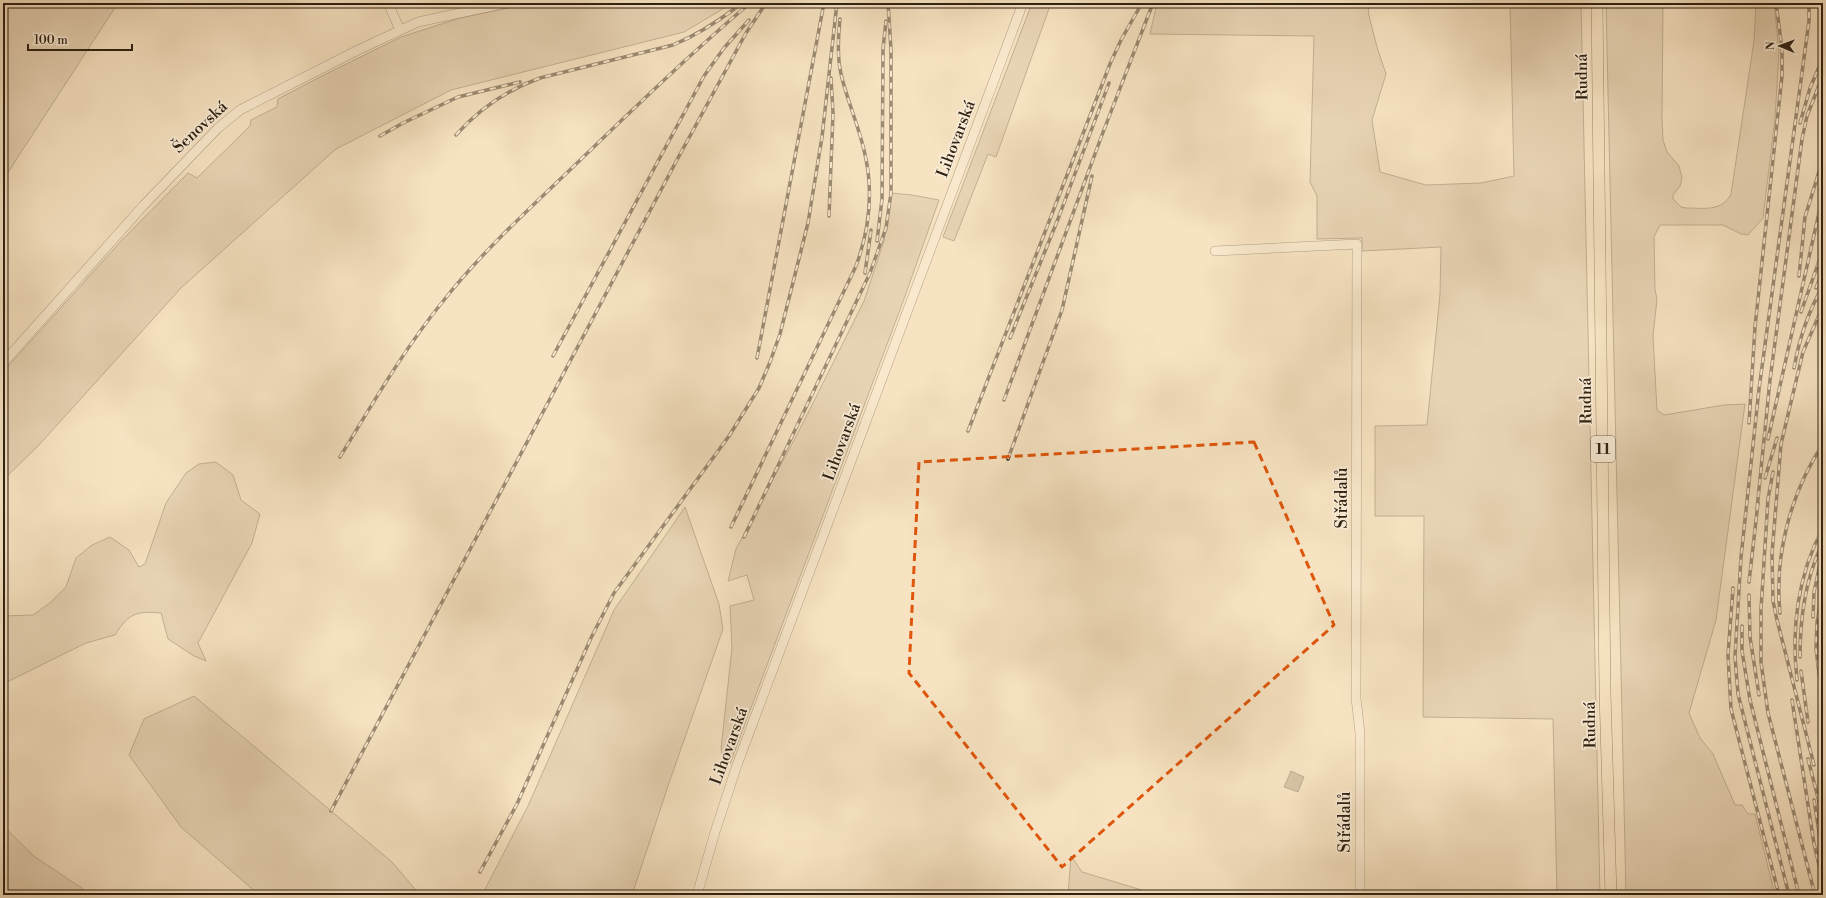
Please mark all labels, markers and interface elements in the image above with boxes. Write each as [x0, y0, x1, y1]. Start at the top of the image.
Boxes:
scale bar [28, 26, 132, 52]
north arrow [1760, 26, 1800, 66]
text: 100 m [34, 33, 68, 48]
text: N [1764, 41, 1778, 50]
street label: Rudná [1572, 52, 1592, 101]
street label: Šenovská [167, 95, 232, 157]
street label: Lihovarská [932, 97, 980, 180]
street label: Rudná [1576, 376, 1596, 425]
street label: Lihovarská [819, 400, 866, 483]
road number: 11 [1591, 436, 1615, 462]
street label: Střádalů [1332, 468, 1352, 528]
street label: Rudná [1580, 700, 1600, 749]
street label: Lihovarská [706, 704, 753, 787]
street label: Střádalů [1335, 792, 1355, 852]

